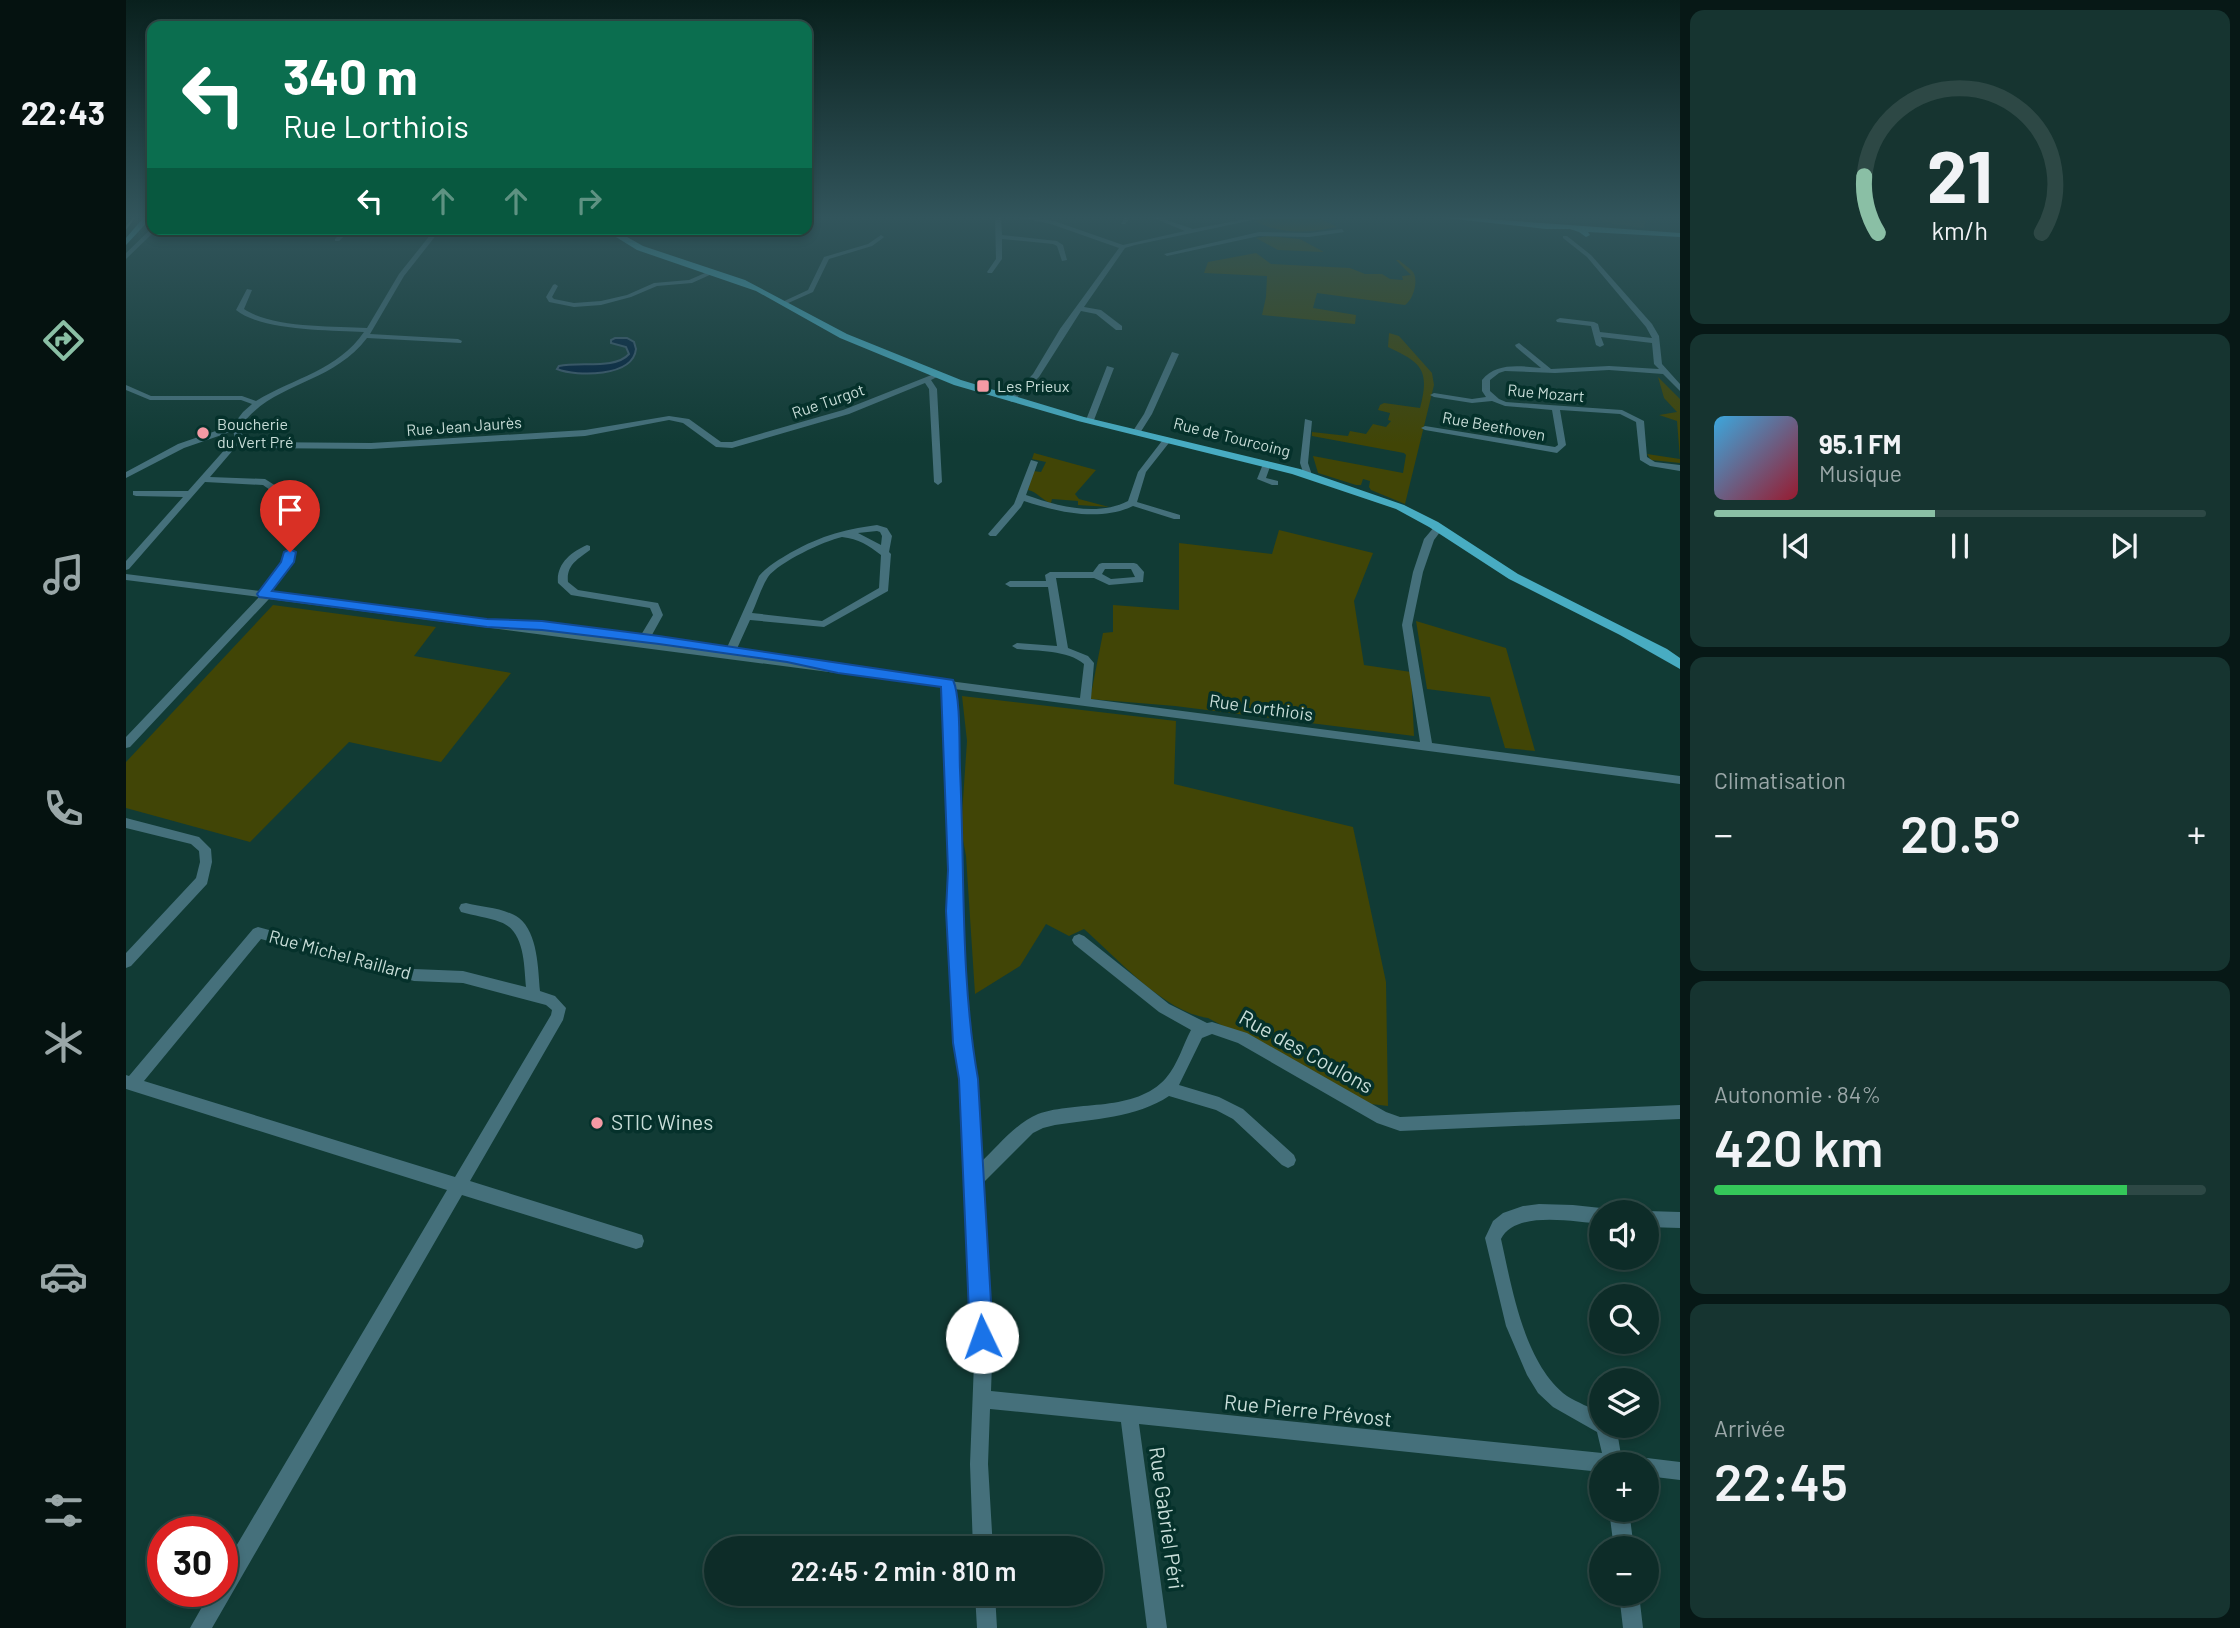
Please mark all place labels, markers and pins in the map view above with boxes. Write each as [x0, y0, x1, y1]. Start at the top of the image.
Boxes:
place label: Les Prieux [997, 376, 1070, 395]
marker: Les Prieux [975, 378, 991, 394]
place label: Boucherie du Vert Pré [217, 414, 294, 451]
marker: Boucherie du Vert Pré [195, 425, 211, 441]
pin [260, 480, 320, 552]
place label: STIC Wines [611, 1109, 713, 1134]
marker: STIC Wines [589, 1115, 605, 1131]

